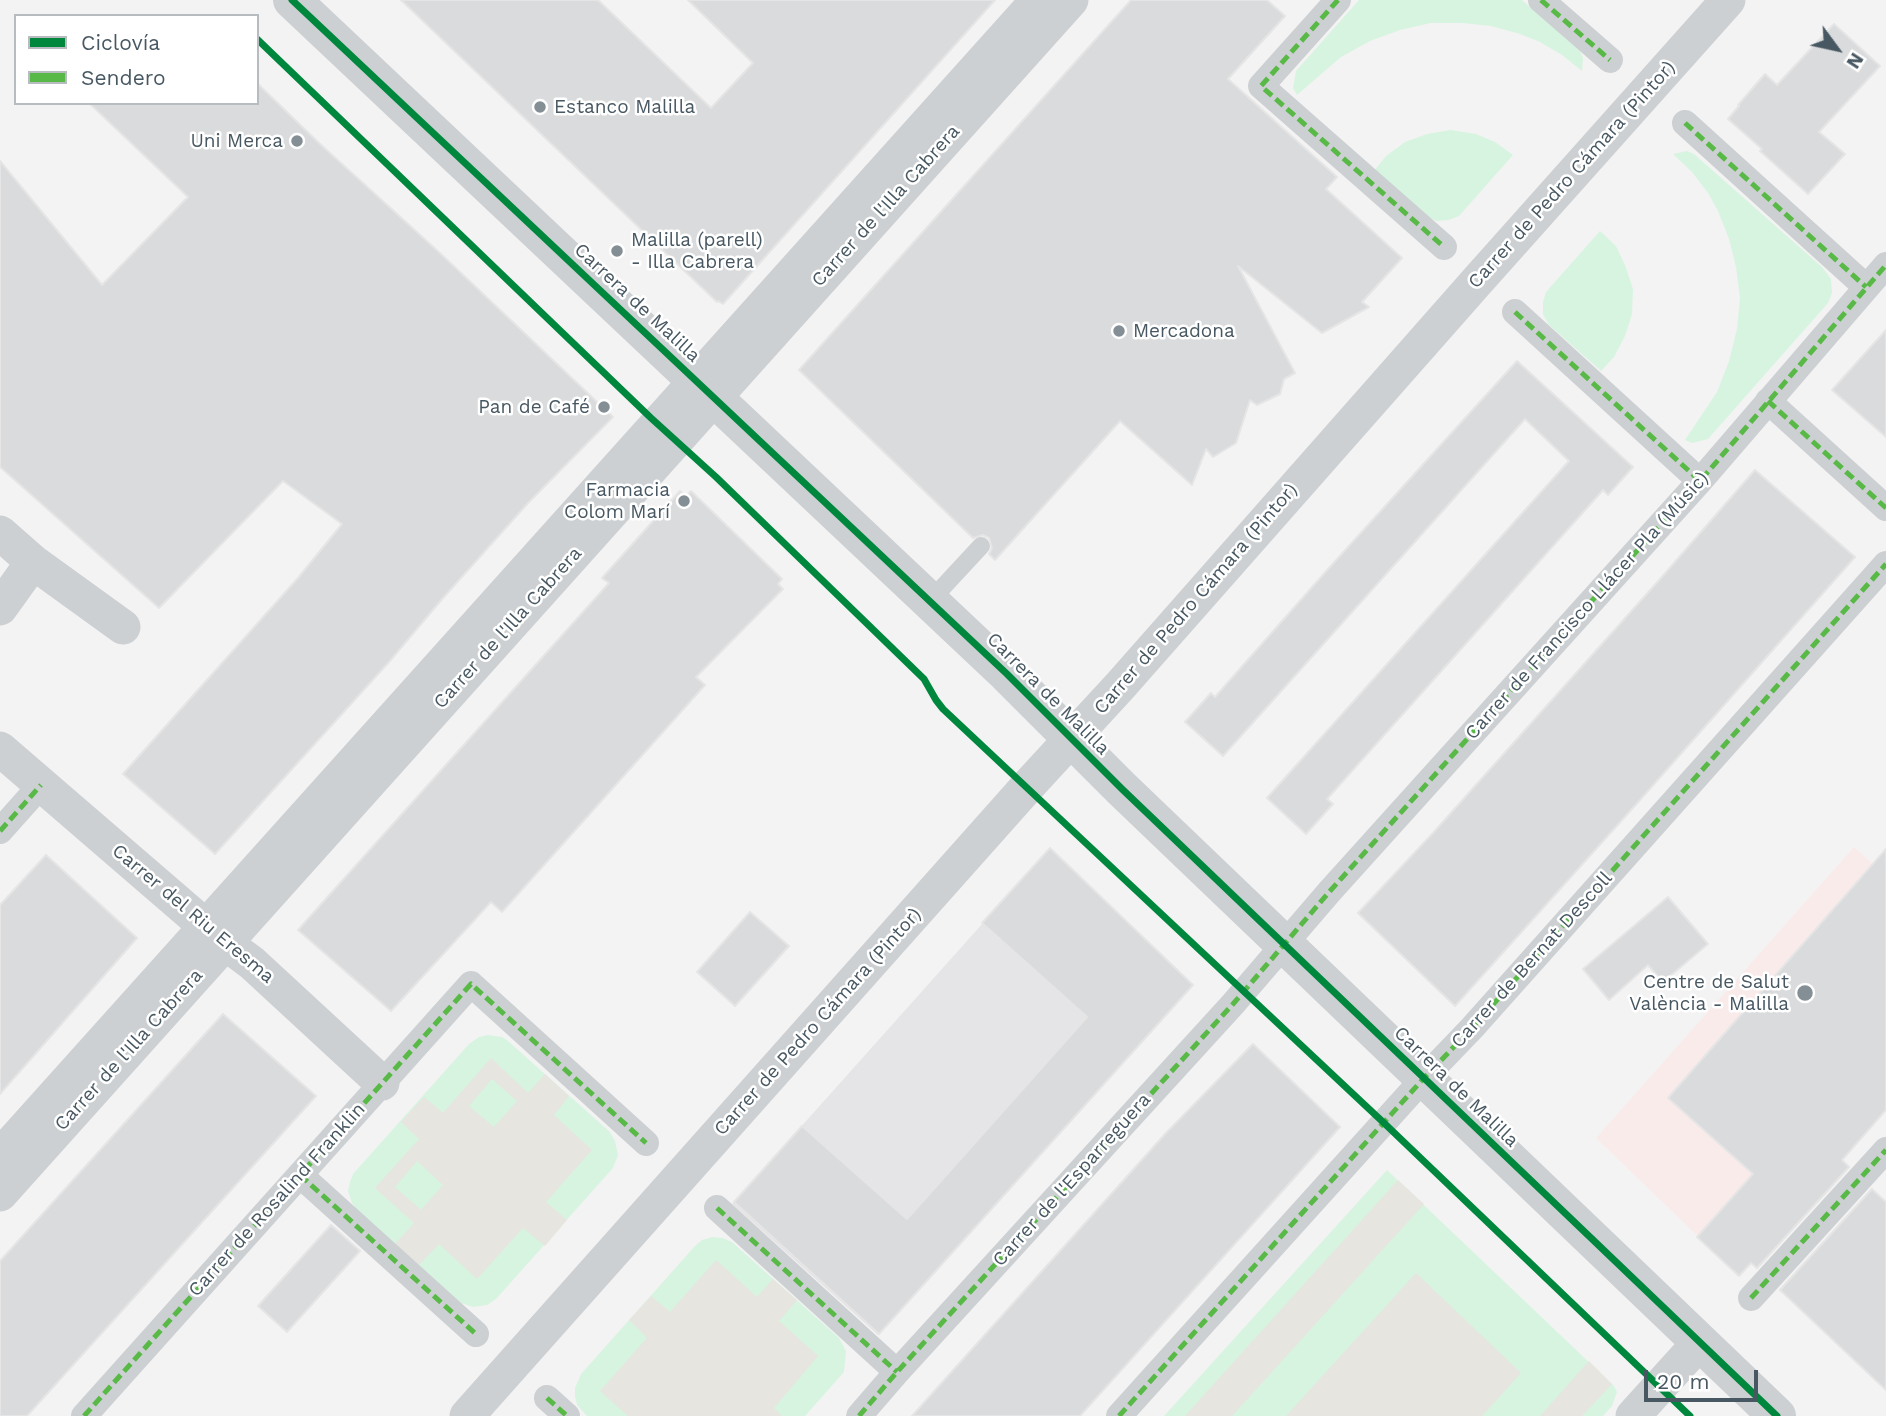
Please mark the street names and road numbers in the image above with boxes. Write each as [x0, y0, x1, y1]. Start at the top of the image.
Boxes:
street label: Carrer de Pedro Cámara (Pintor) [1464, 57, 1680, 293]
street label: Carrer de l'Illa Cabrera [807, 120, 965, 292]
street label: Carrera de Malilla [569, 239, 705, 367]
street label: Carrer de Francisco Llácer Pla (Músic) [1461, 467, 1713, 745]
street label: Carrer de Pedro Cámara (Pintor) [1090, 479, 1302, 719]
street label: Carrer de l'Illa Cabrera [429, 542, 587, 714]
street label: Carrera de Malilla [982, 628, 1114, 760]
street label: Carrer del Riu Eresma [107, 840, 279, 988]
street label: Carrer de Bernat Descoll [1447, 867, 1617, 1053]
street label: Carrer de Pedro Cámara (Pintor) [710, 904, 926, 1140]
street label: Carrer de l'Illa Cabrera [50, 964, 208, 1136]
street label: Carrera de Malilla [1389, 1022, 1523, 1152]
street label: Carrer de l'Esparreguera [988, 1089, 1156, 1271]
street label: Carrer de Rosalind Franklin [184, 1098, 370, 1302]

